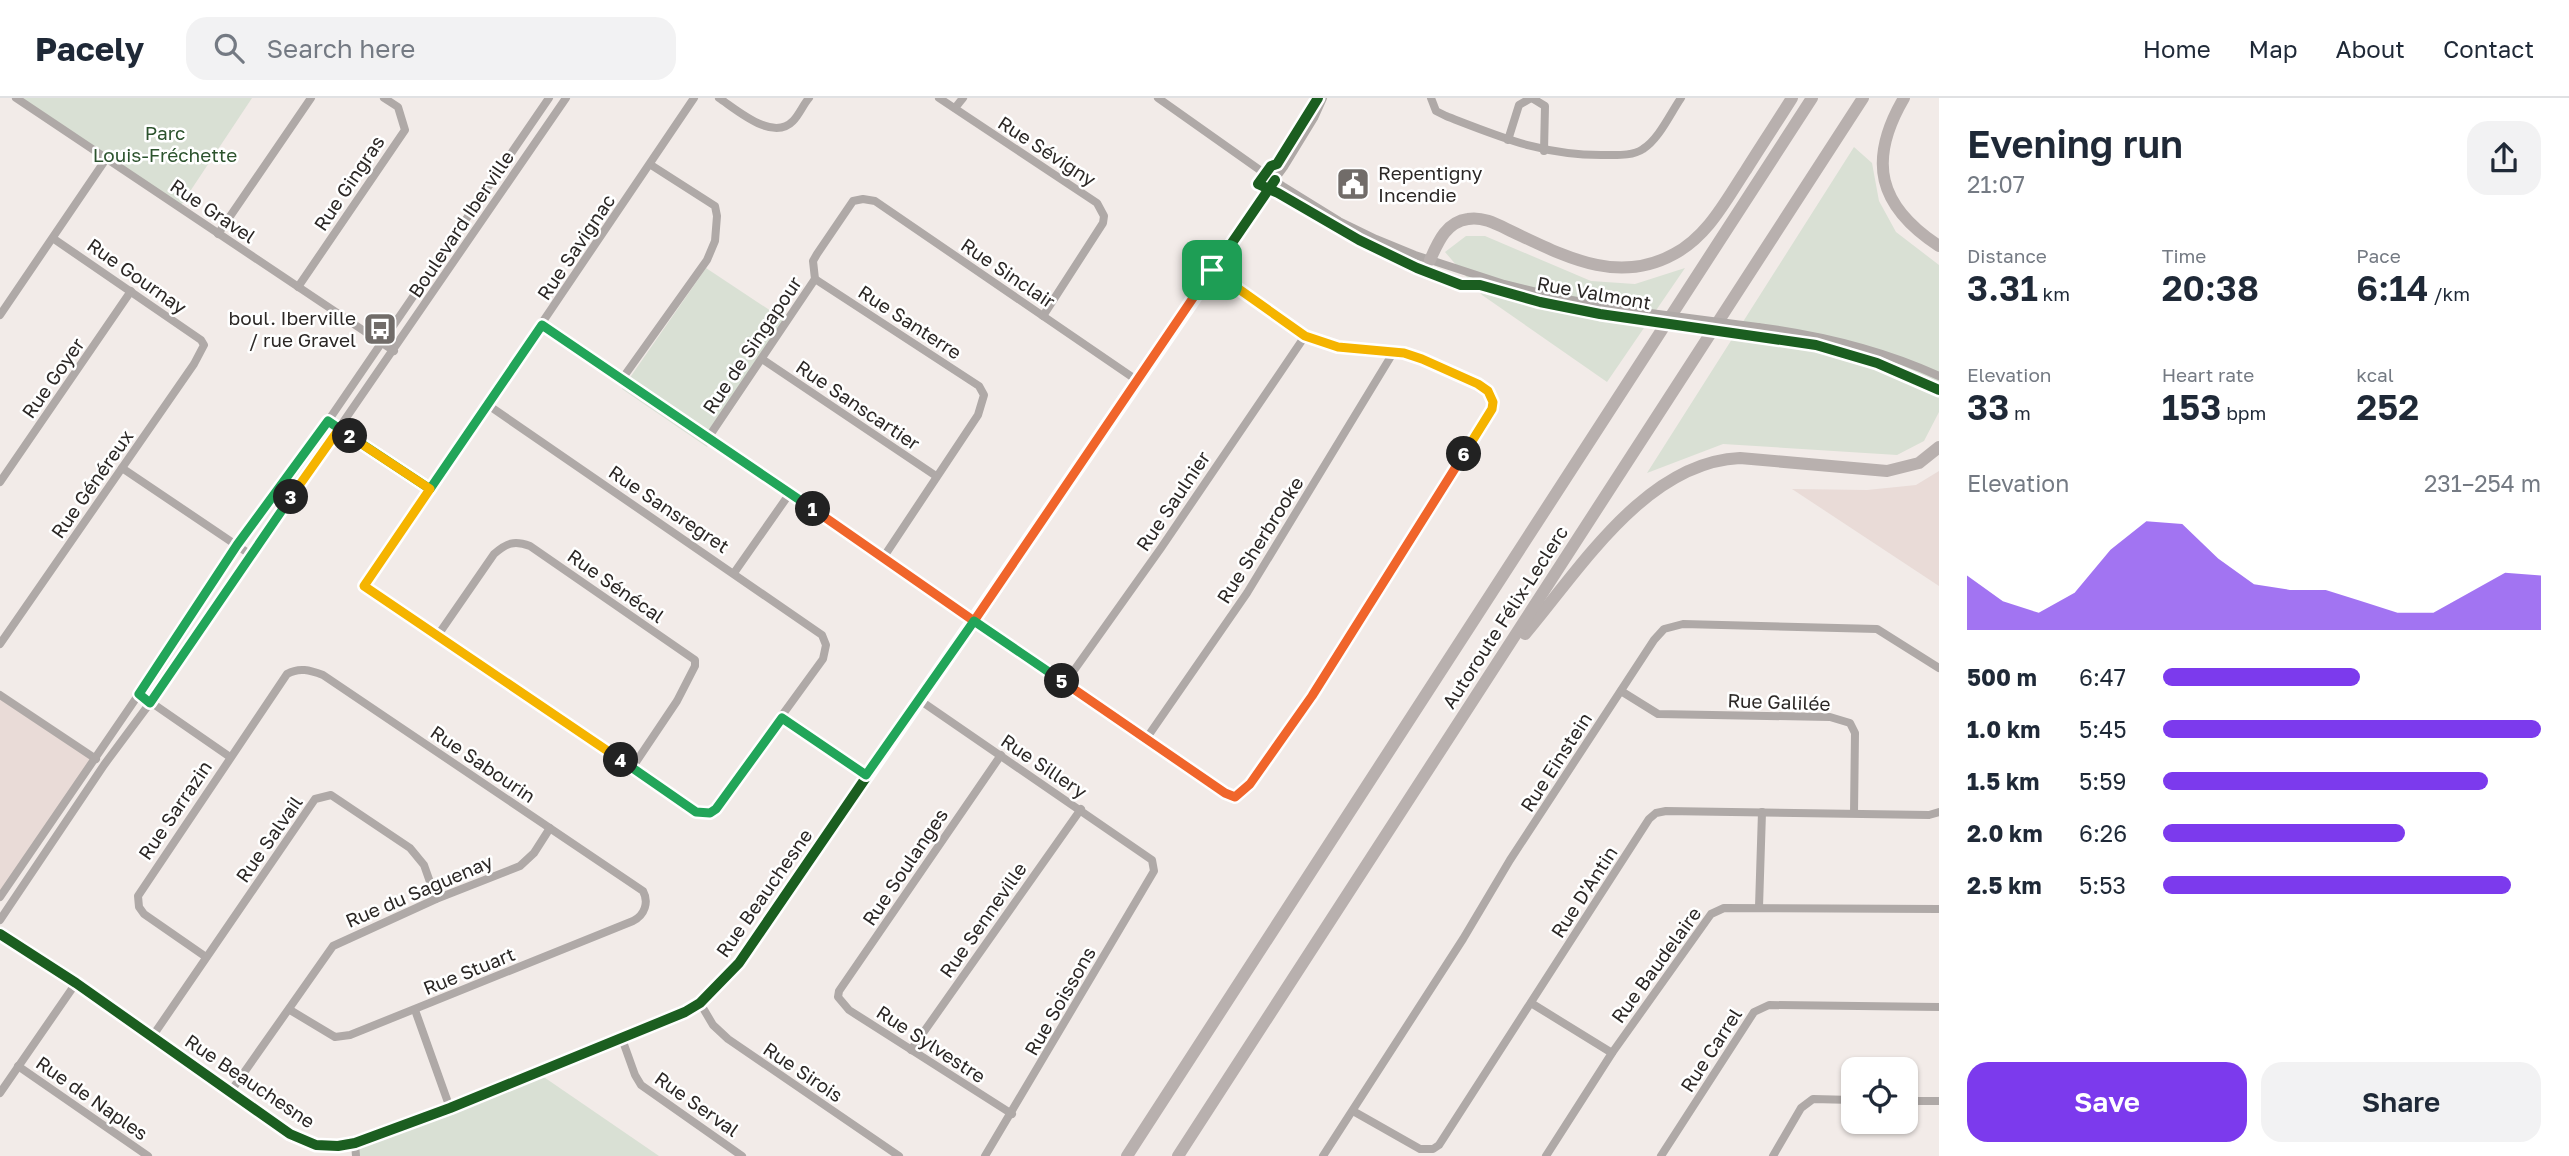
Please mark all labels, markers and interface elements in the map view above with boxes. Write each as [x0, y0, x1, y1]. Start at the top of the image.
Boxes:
search box [186, 17, 676, 80]
text: Pacely [35, 29, 144, 68]
icon: search [210, 29, 248, 67]
text: Search here [266, 33, 415, 64]
text: Home [2143, 34, 2211, 63]
text: Map [2249, 34, 2298, 63]
text: About [2336, 34, 2405, 63]
text: Contact [2443, 34, 2534, 63]
street label: Rue Sévigny [994, 110, 1101, 191]
park label: Parc Louis-Fréchette [93, 121, 237, 166]
text: Evening run [1967, 121, 2183, 166]
button: share [2467, 121, 2541, 195]
street label: Rue Gingras [308, 131, 389, 235]
street label: Boulevard Iberville [403, 146, 518, 301]
place label: Repentigny Incendie [1378, 161, 1483, 206]
public building icon: Repentigny Incendie [1334, 165, 1372, 203]
text: 21:07 [1967, 170, 2025, 198]
street label: Rue Gravel [166, 174, 260, 248]
street label: Rue Savignac [532, 190, 619, 304]
street label: Rue Gournay [83, 233, 192, 319]
street label: Rue Sinclair [957, 233, 1060, 313]
pin [1182, 240, 1242, 300]
text: Distance [1967, 244, 2047, 267]
text: Time [2162, 244, 2206, 267]
text: Pace [2356, 244, 2401, 267]
icon: arrive [1193, 251, 1231, 289]
text: 3.31 [1967, 267, 2038, 309]
text: 20:38 [2162, 267, 2259, 309]
text: 6:14 [2356, 267, 2429, 309]
street label: Rue de Singapour [697, 271, 806, 418]
street label: Rue Valmont [1535, 271, 1653, 314]
street label: Rue Santerre [854, 280, 966, 363]
text: km [2038, 282, 2070, 305]
text: /km [2429, 282, 2470, 305]
place label: boul. Iberville / rue Gravel [229, 306, 356, 351]
bus stop icon: boul. Iberville / rue Gravel [361, 310, 399, 348]
street label: Rue Goyer [17, 333, 89, 422]
street label: Rue Sanscartier [792, 355, 925, 455]
text: Elevation [1967, 363, 2052, 386]
text: Heart rate [2162, 363, 2254, 386]
text: kcal [2356, 363, 2394, 386]
text: 33 [1967, 386, 2009, 428]
text: 153 [2162, 386, 2221, 428]
text: 252 [2356, 386, 2419, 428]
text: m [2009, 401, 2031, 424]
text: bpm [2221, 401, 2266, 424]
pin: 2 [332, 418, 368, 454]
text: 2 [344, 424, 355, 447]
street label: Rue Généreux [46, 425, 137, 542]
pin: 6 [1446, 436, 1482, 472]
text: 6 [1457, 442, 1470, 465]
street label: Rue Saulnier [1131, 446, 1215, 555]
street label: Rue Sansregret [605, 460, 734, 557]
text: Elevation [1967, 469, 2069, 497]
text: 231–254 m [2424, 469, 2541, 497]
street label: Rue Sherbrooke [1211, 472, 1308, 607]
pin: 3 [274, 480, 308, 514]
text: 3 [285, 485, 296, 508]
pin: 1 [796, 492, 830, 526]
text: 1 [808, 497, 817, 520]
street label: Autoroute Félix-Leclerc [1437, 521, 1572, 712]
street label: Rue Sénécal [563, 544, 669, 627]
text: 500 m [1967, 663, 2037, 691]
text: 6:47 [2079, 663, 2126, 691]
pin: 5 [1044, 664, 1080, 698]
text: 5 [1056, 669, 1067, 692]
street label: Rue Galilée [1727, 688, 1831, 715]
street label: Rue Einstein [1515, 708, 1596, 816]
text: 1.0 km [1967, 715, 2040, 743]
text: 5:45 [2079, 715, 2127, 743]
street label: Rue Sabourin [426, 720, 540, 807]
street label: Rue Sillery [997, 728, 1092, 803]
pin: 4 [604, 742, 638, 778]
text: 4 [615, 748, 626, 771]
street label: Rue Sarrazin [133, 756, 216, 864]
text: 1.5 km [1967, 767, 2039, 795]
text: 5:59 [2079, 767, 2127, 795]
street label: Rue Salvail [230, 791, 307, 886]
street label: Rue Soulanges [857, 804, 952, 930]
text: 2.0 km [1967, 819, 2043, 847]
text: 6:26 [2079, 819, 2127, 847]
street label: Rue Beauchesne [711, 824, 816, 961]
street label: Rue D'Antin [1546, 842, 1622, 942]
street label: Rue du Saguenay [342, 849, 496, 932]
street label: Rue Senneville [934, 858, 1031, 982]
text: 2.5 km [1967, 871, 2042, 899]
text: 5:53 [2079, 871, 2126, 899]
street label: Rue Baudelaire [1606, 902, 1705, 1027]
street label: Rue Stuart [420, 942, 518, 999]
street label: Rue Soissons [1019, 942, 1100, 1059]
street label: Rue Sylvestre [872, 1000, 990, 1087]
street label: Rue Carrel [1675, 1004, 1746, 1096]
street label: Rue Beauchesne [181, 1029, 320, 1133]
street label: Rue Sirois [759, 1037, 847, 1107]
street label: Rue de Naples [32, 1051, 153, 1145]
map controls [1841, 1057, 1918, 1134]
button: locate [1841, 1057, 1918, 1134]
button: Save [1967, 1062, 2247, 1142]
button: Share [2261, 1062, 2541, 1142]
street label: Rue Serval [651, 1066, 744, 1141]

